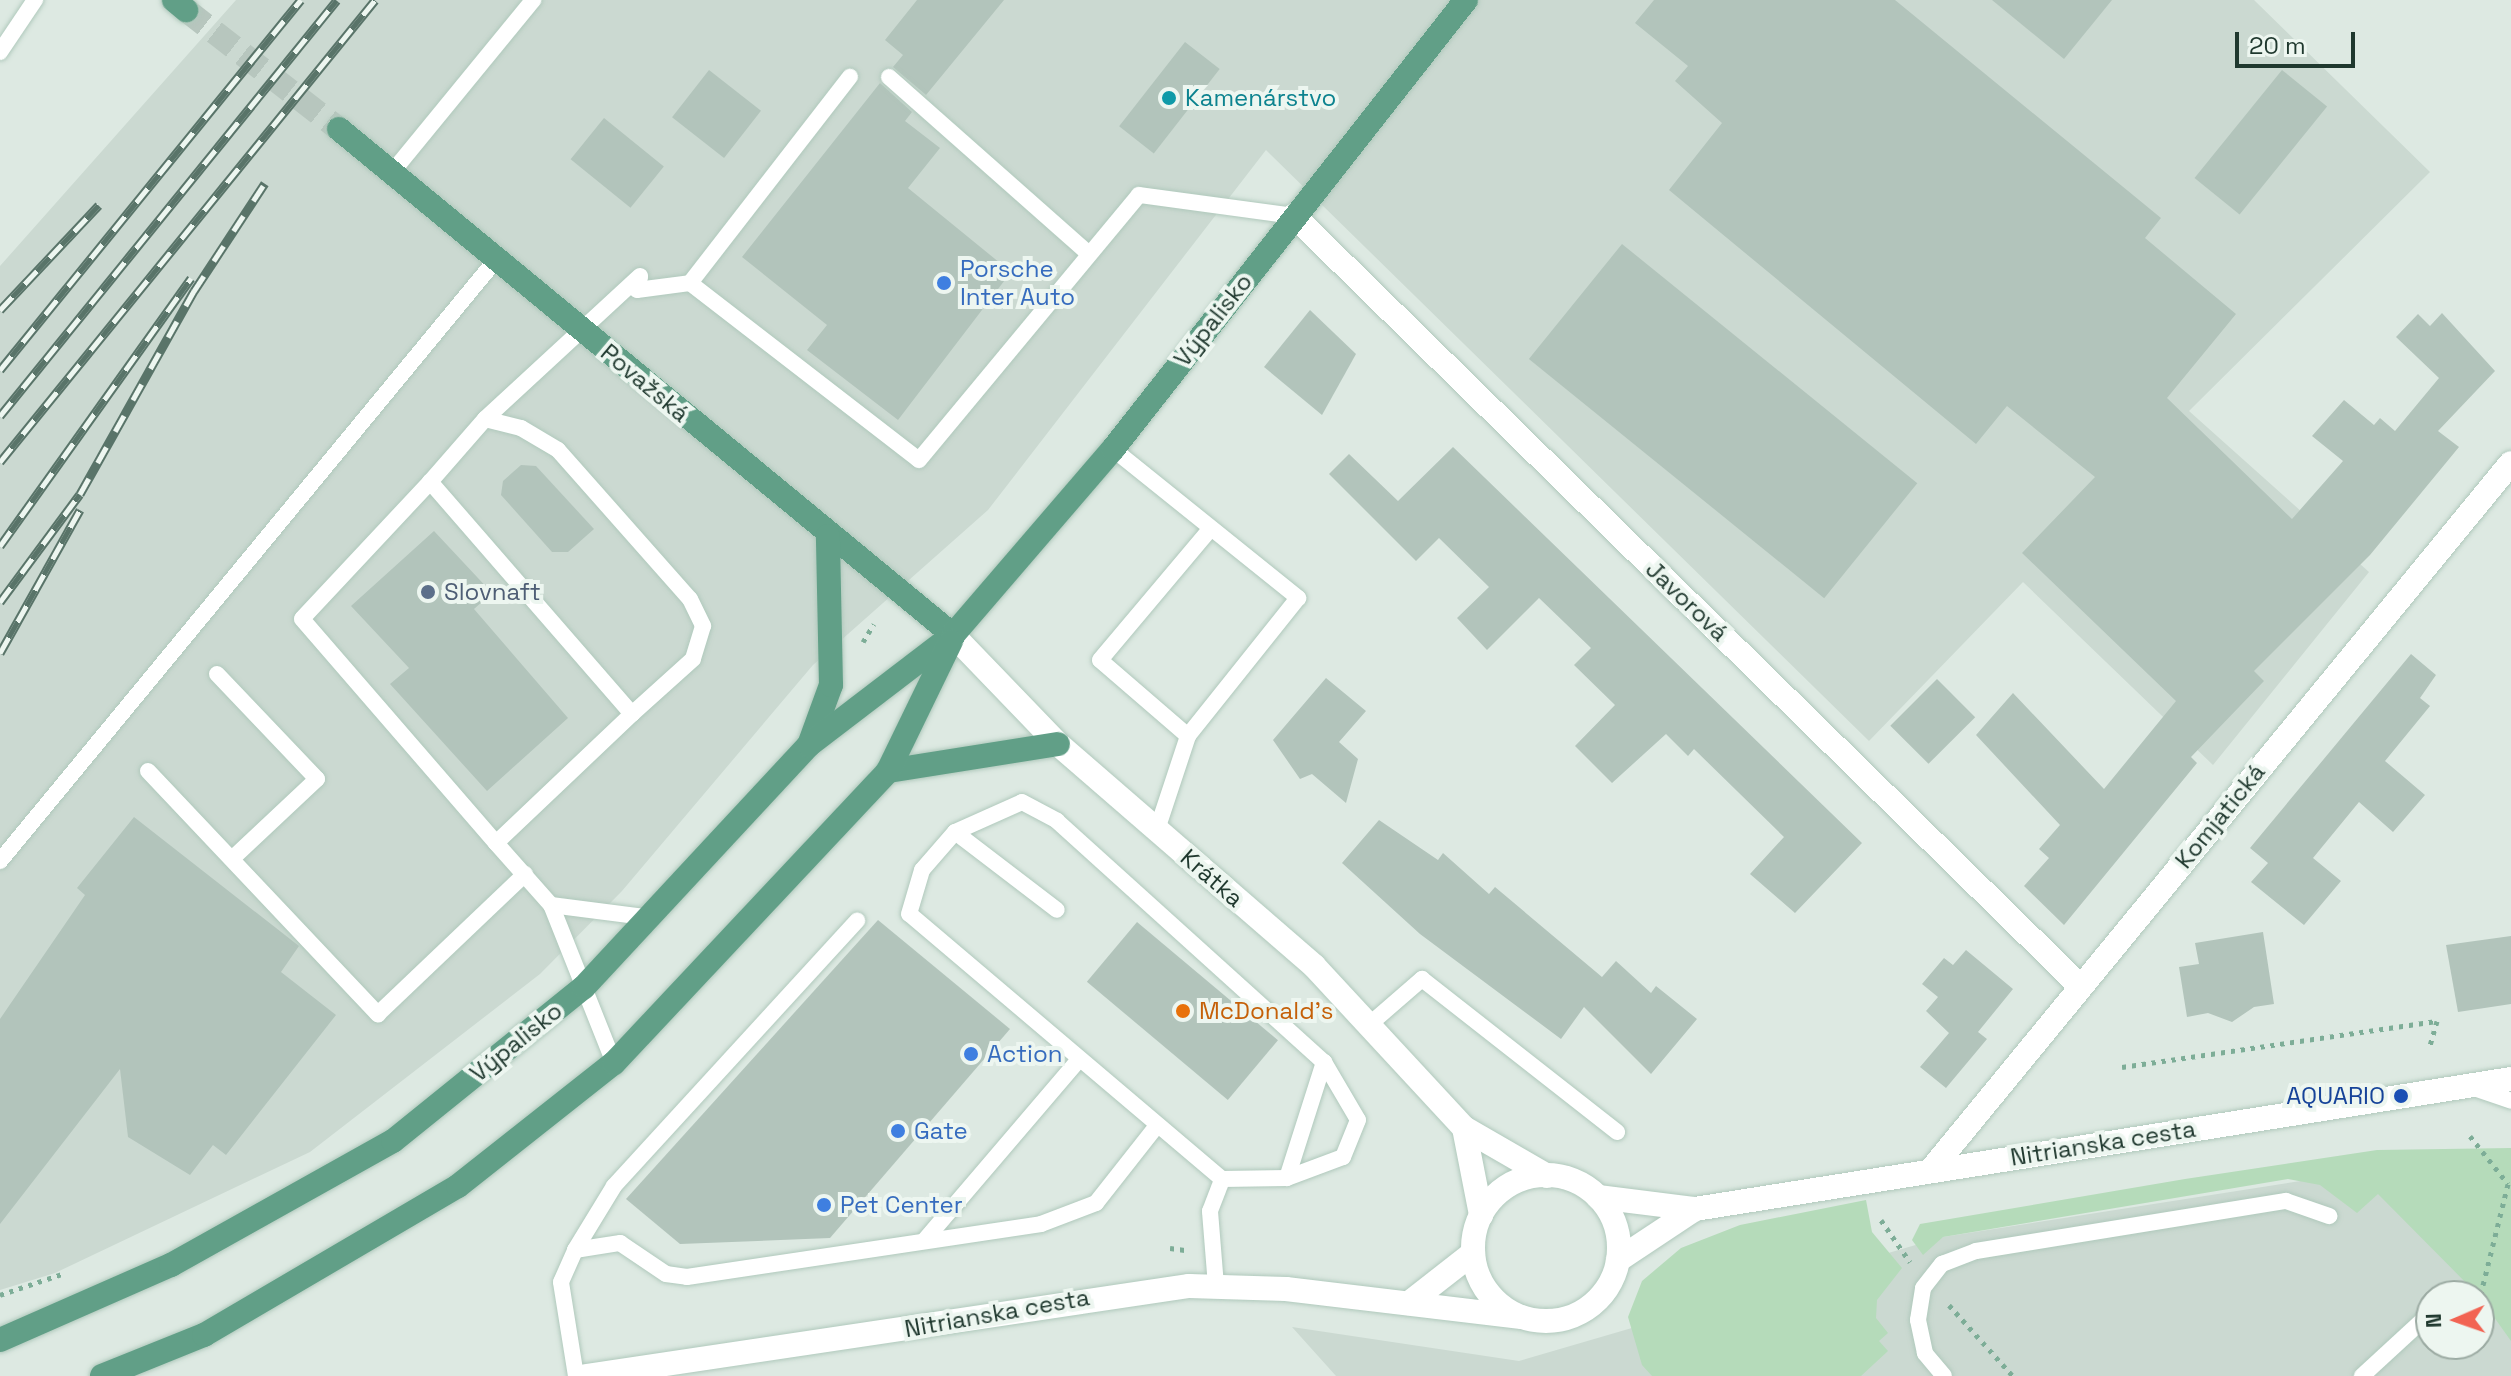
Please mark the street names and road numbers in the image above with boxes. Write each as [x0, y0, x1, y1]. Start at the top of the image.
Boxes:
street label: Výpalisko [1168, 268, 1258, 372]
street label: Považská [595, 338, 695, 428]
street label: Javorová [1640, 555, 1734, 647]
street label: Komjatická [2169, 758, 2271, 874]
street label: Krátka [1175, 843, 1249, 913]
street label: Výpalisko [464, 996, 568, 1088]
street label: Nitrianska cesta [2008, 1114, 2198, 1172]
street label: Nitrianska cesta [902, 1283, 1092, 1343]

